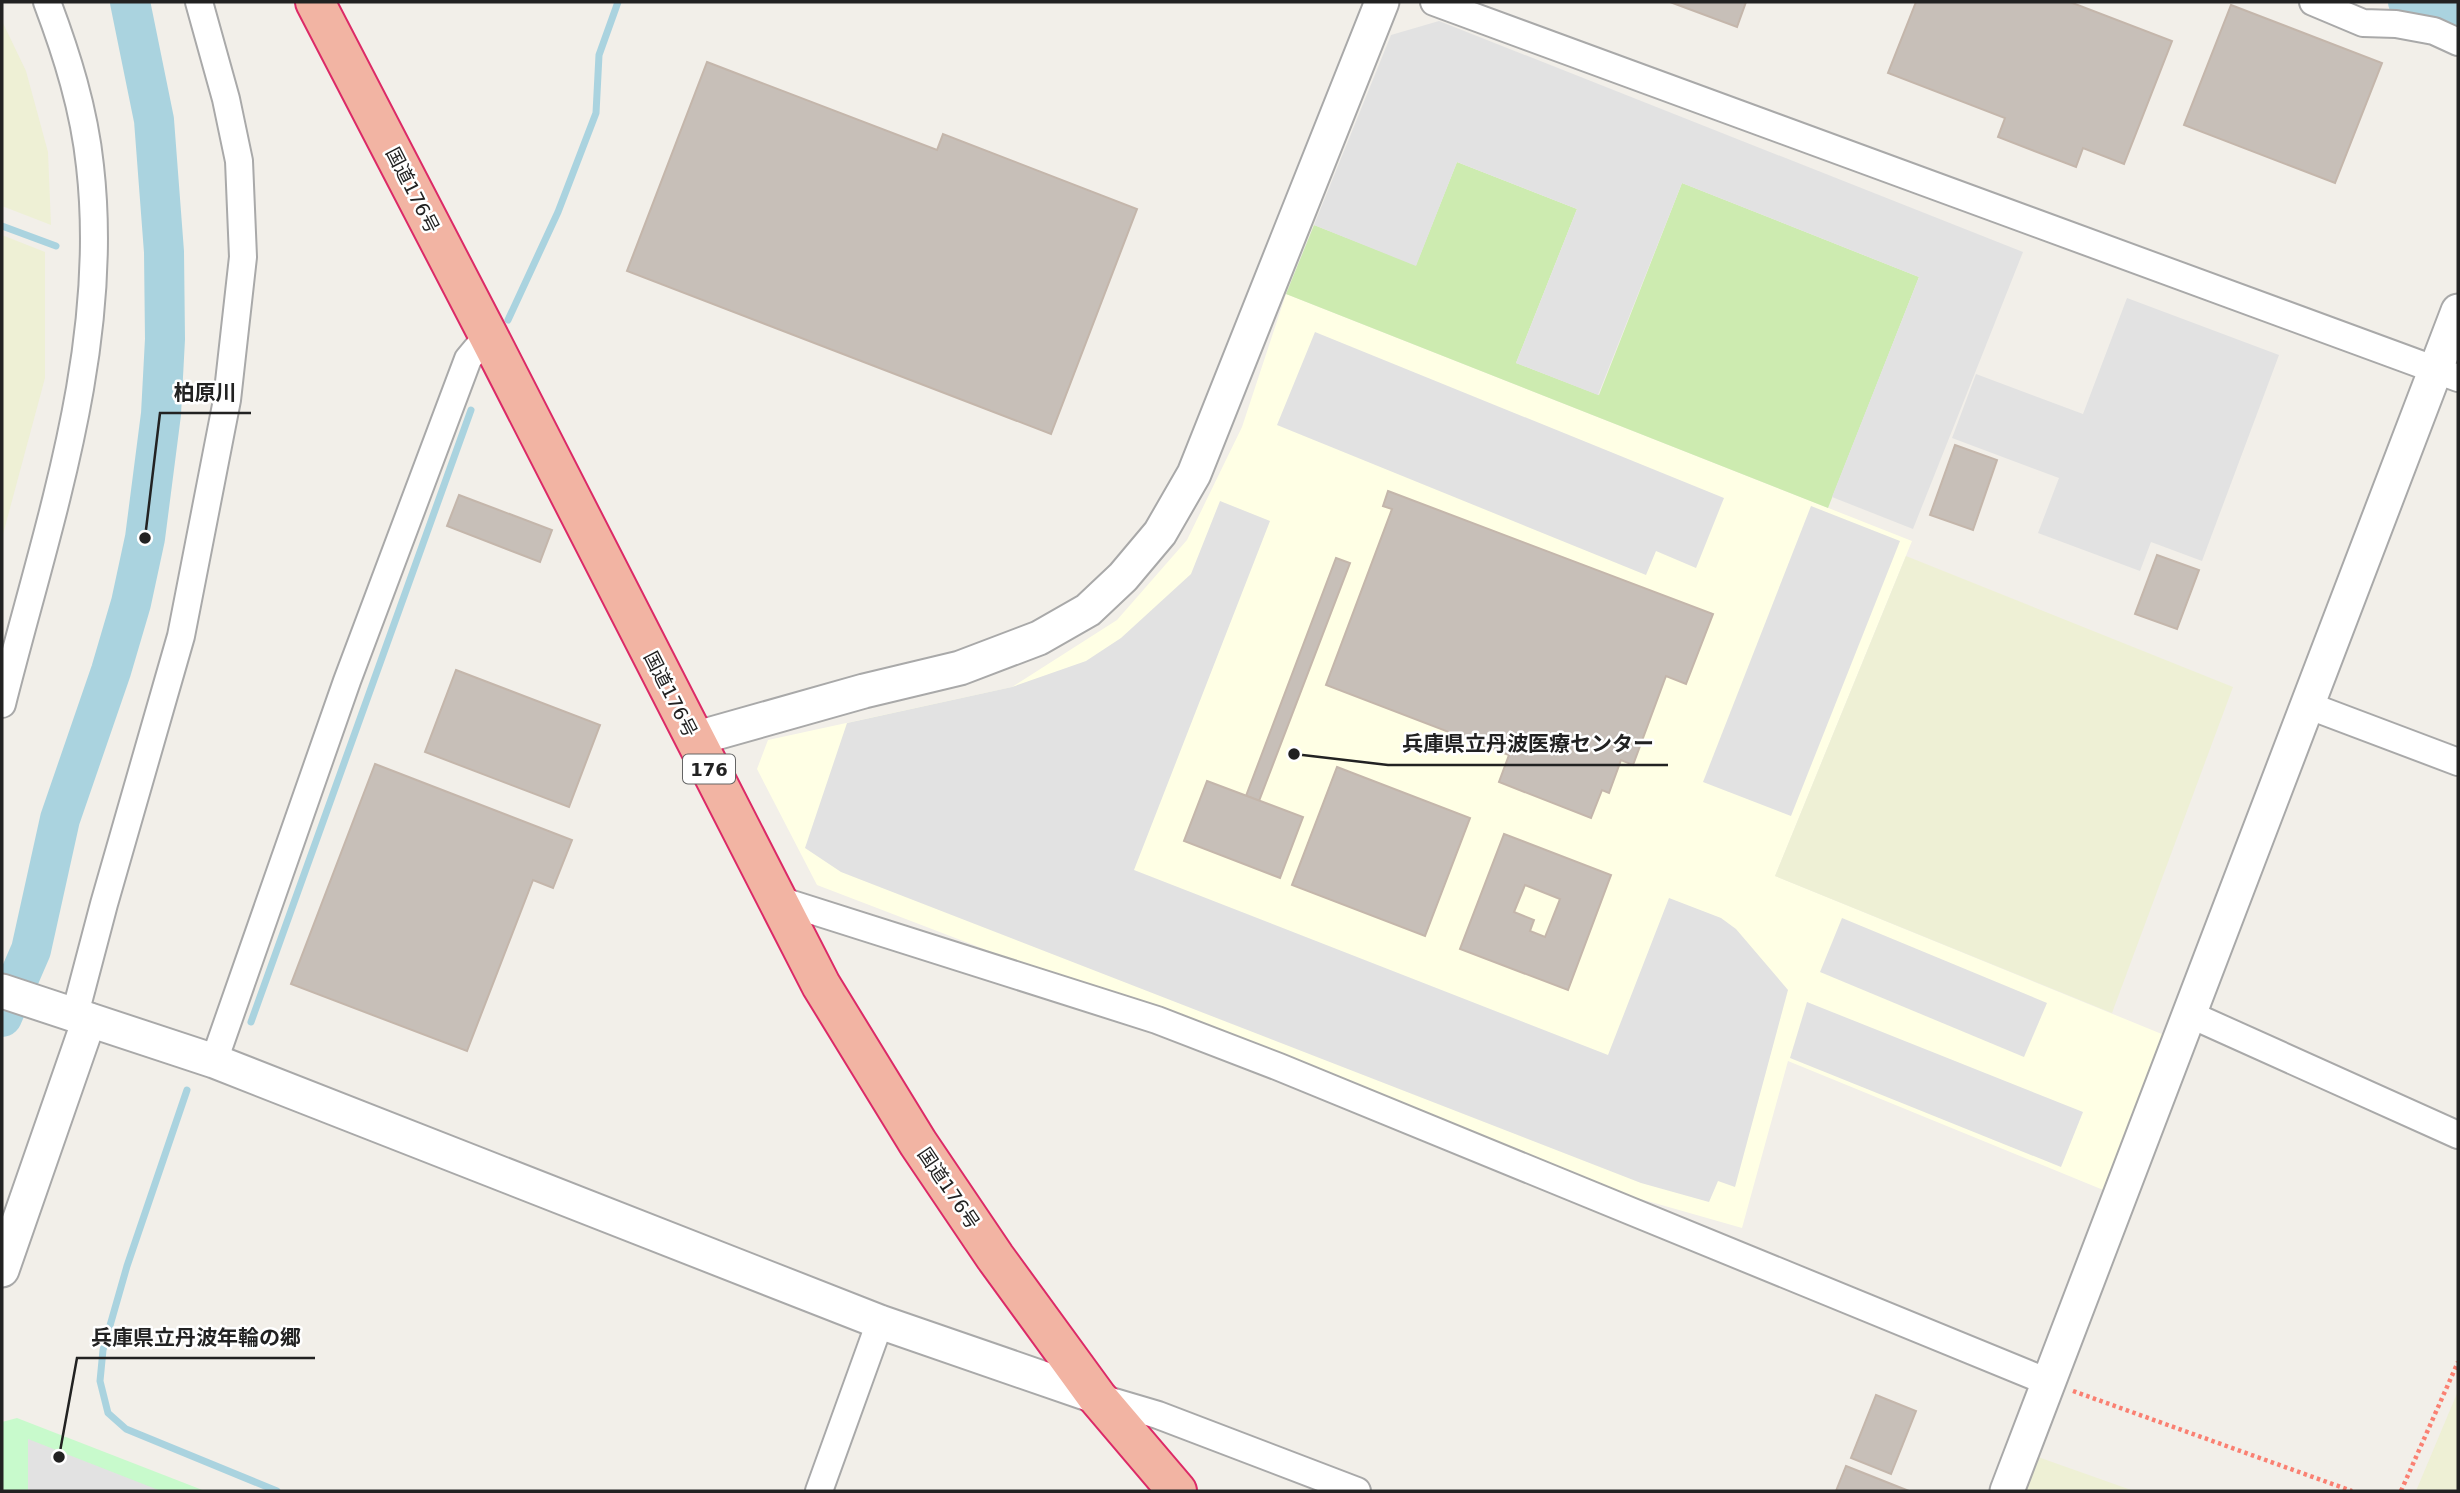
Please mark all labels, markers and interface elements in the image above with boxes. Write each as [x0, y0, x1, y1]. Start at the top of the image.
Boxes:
street label: 国道176号 [382, 143, 444, 237]
callout: 柏原川 [160, 371, 251, 413]
text: 柏原川 [174, 381, 237, 405]
street label: 国道176号 [640, 647, 702, 741]
callout: 兵庫県立丹波医療センター [1388, 723, 1668, 765]
text: 兵庫県立丹波医療センター [1402, 732, 1654, 756]
road number: 176 [683, 754, 735, 784]
street label: 国道176号 [914, 1143, 984, 1233]
callout: 兵庫県立丹波年輪の郷 [77, 1316, 315, 1358]
text: 兵庫県立丹波年輪の郷 [91, 1326, 301, 1350]

